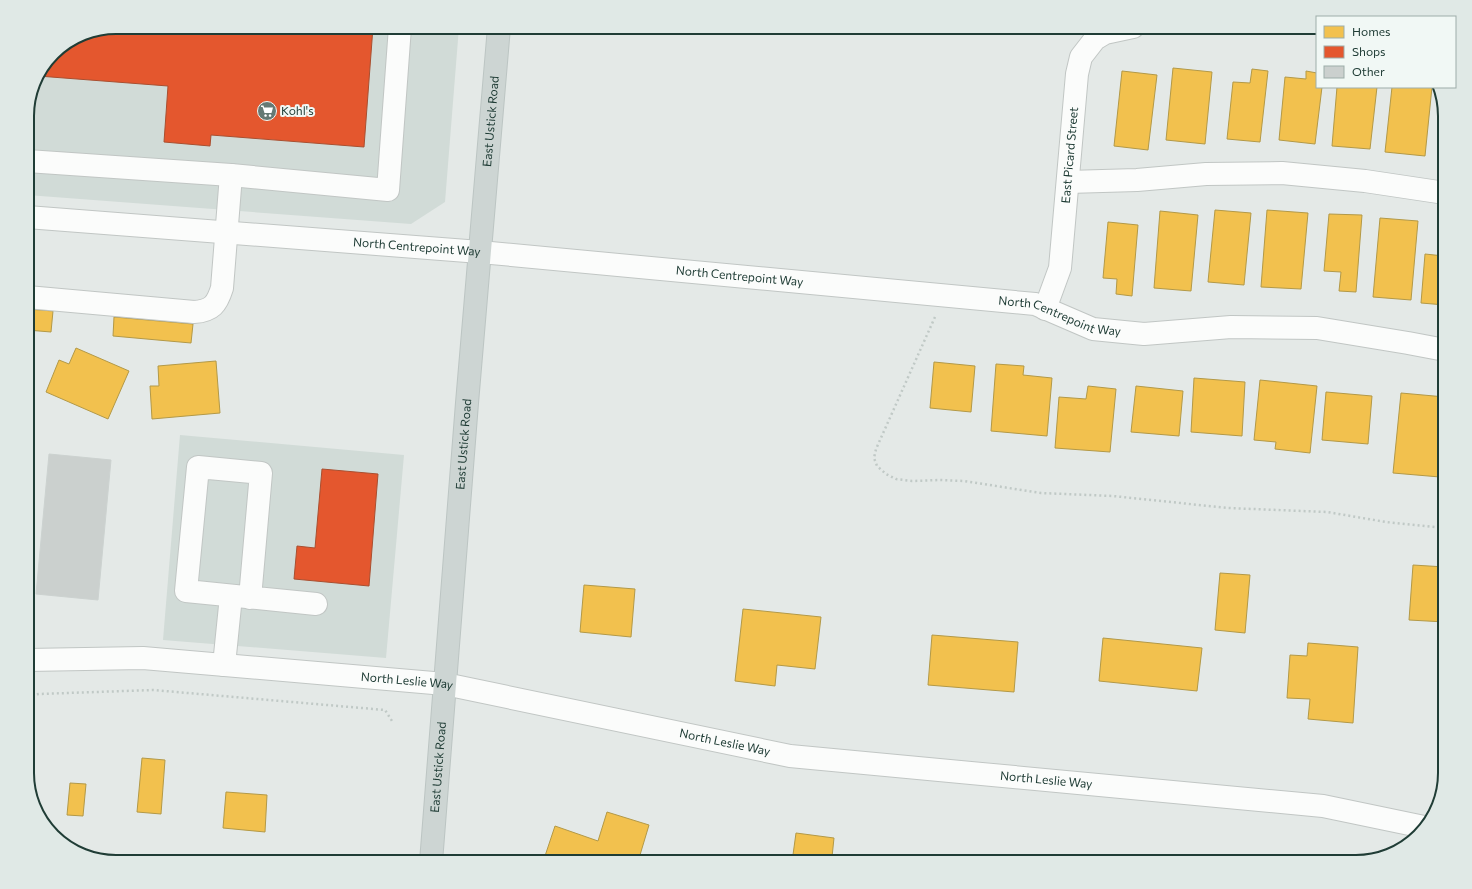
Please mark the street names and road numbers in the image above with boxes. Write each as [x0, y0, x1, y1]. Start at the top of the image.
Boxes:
street label: East Ustick Road [479, 75, 501, 167]
street label: East Picard Street [1058, 106, 1080, 204]
street label: North Centrepoint Way [353, 234, 481, 258]
street label: North Centrepoint Way [675, 262, 804, 288]
street label: North Centrepoint Way [998, 293, 1122, 338]
street label: East Ustick Road [452, 398, 473, 490]
street label: North Leslie Way [360, 669, 455, 692]
street label: East Ustick Road [427, 721, 448, 813]
street label: North Leslie Way [678, 725, 772, 758]
street label: North Leslie Way [1000, 768, 1093, 790]

